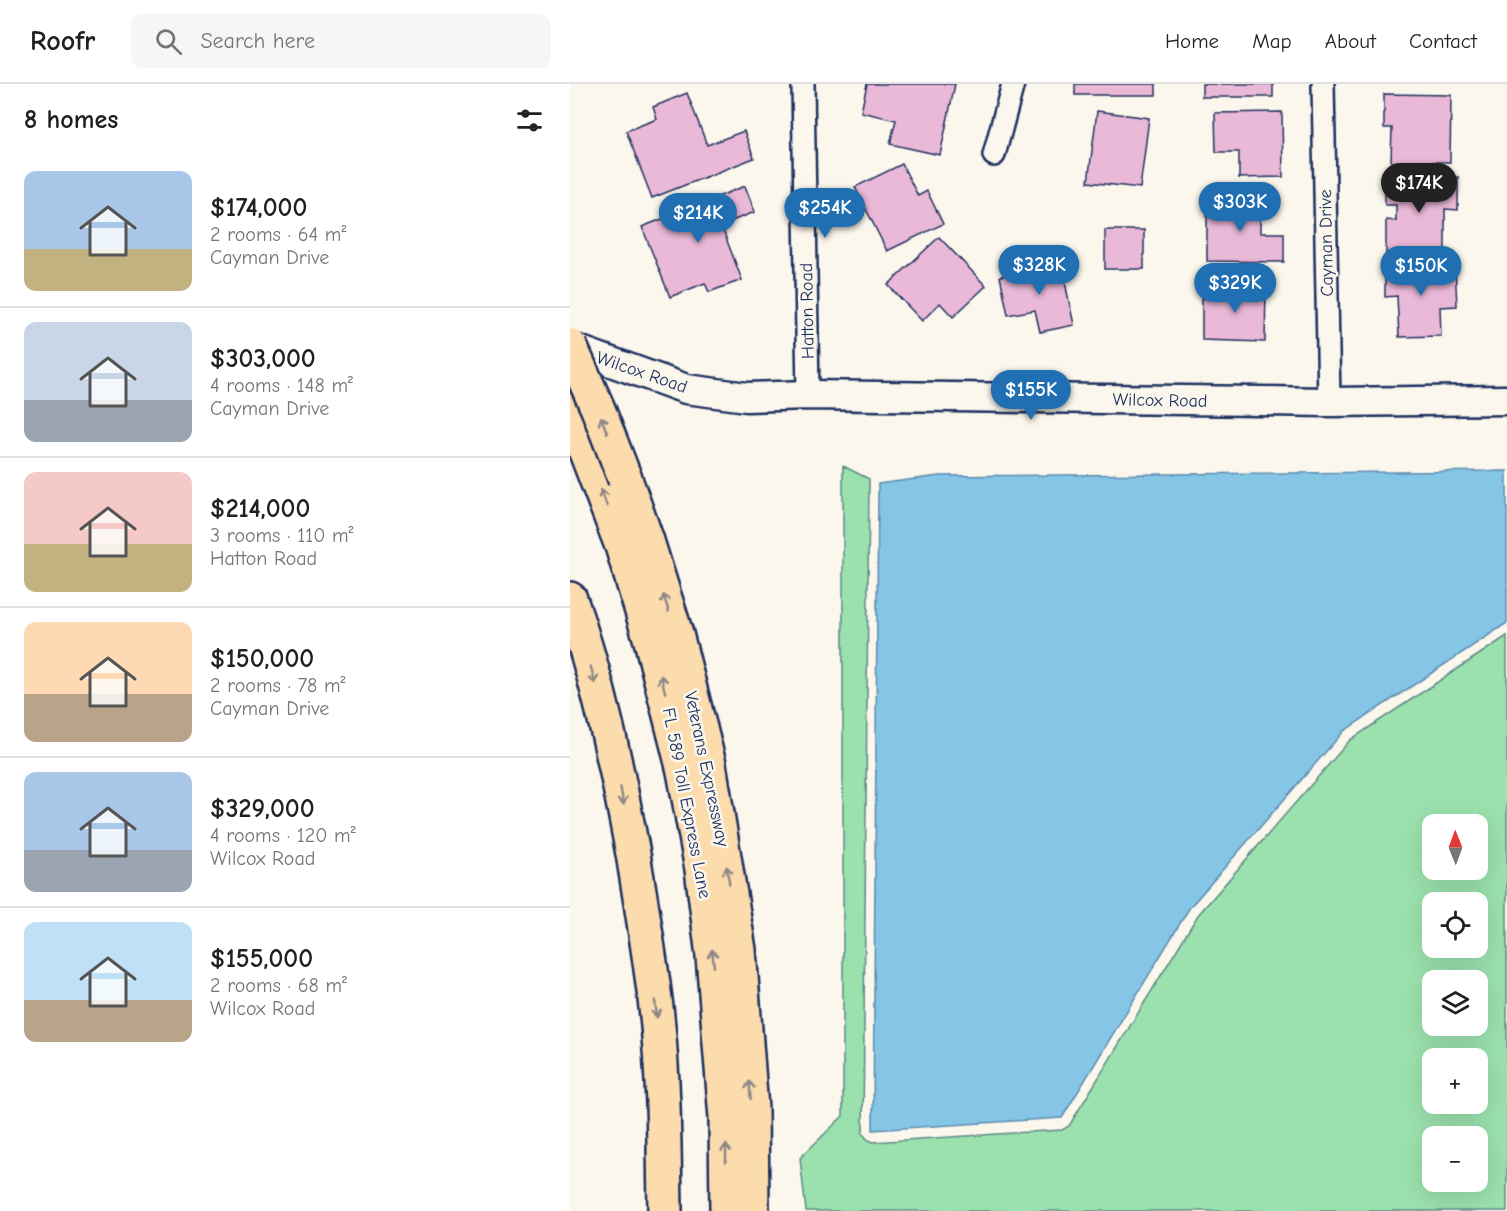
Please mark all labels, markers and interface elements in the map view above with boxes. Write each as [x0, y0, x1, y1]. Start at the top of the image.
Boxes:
search box [131, 14, 551, 68]
text: Roofr [30, 25, 95, 57]
icon: search [152, 25, 185, 58]
text: Search here [200, 28, 315, 54]
text: Home [1165, 29, 1219, 53]
text: Map [1252, 29, 1292, 53]
text: About [1325, 29, 1376, 53]
text: Contact [1409, 29, 1477, 53]
icon: filters [513, 104, 546, 137]
text: 8 homes [24, 105, 118, 135]
pin: $174K [1377, 163, 1461, 214]
text: $174K [1395, 171, 1443, 194]
pin: $303K [1198, 182, 1282, 233]
pin: $254K [783, 188, 867, 239]
street label: Cayman Drive [1315, 189, 1338, 297]
text: $303K [1213, 190, 1267, 213]
text: $174,000 [210, 193, 307, 223]
pin: $214K [656, 193, 740, 244]
icon: home [72, 195, 144, 267]
text: $254K [798, 196, 852, 219]
text: $214K [673, 201, 723, 224]
text: 2 rooms · 64 m² [210, 223, 346, 246]
pin: $328K [997, 245, 1081, 296]
text: Cayman Drive [210, 246, 329, 269]
pin: $150K [1379, 246, 1463, 297]
text: $328K [1012, 253, 1066, 276]
text: $150K [1394, 254, 1448, 277]
street label: Hatton Road [796, 263, 819, 359]
pin: $329K [1193, 263, 1277, 314]
text: $329K [1208, 271, 1262, 294]
text: $303,000 [210, 344, 316, 374]
icon: home [72, 346, 144, 418]
street label: Wilcox Road [594, 347, 690, 398]
pin: $155K [989, 370, 1073, 421]
text: 4 rooms · 148 m² [210, 374, 353, 397]
text: $155K [1005, 378, 1057, 401]
street label: Wilcox Road [1112, 389, 1208, 412]
text: Cayman Drive [210, 397, 329, 420]
one-way arrow [597, 416, 608, 434]
one-way arrow [598, 489, 609, 508]
text: $214,000 [210, 494, 310, 524]
icon: home [72, 496, 144, 568]
text: 3 rooms · 110 m² [210, 524, 354, 547]
text: Hatton Road [210, 547, 317, 570]
one-way arrow [660, 594, 671, 613]
text: $150,000 [210, 644, 314, 674]
icon: home [72, 646, 144, 718]
one-way arrow [588, 665, 599, 684]
text: 2 rooms · 78 m² [210, 674, 346, 697]
one-way arrow [656, 675, 668, 694]
street label: Veterans Expressway [680, 690, 733, 850]
text: Cayman Drive [210, 697, 329, 720]
street label: FL 589 Toll Express Lane [658, 706, 715, 900]
one-way arrow [617, 785, 628, 805]
text: $329,000 [210, 794, 315, 824]
icon: home [72, 796, 144, 868]
north arrow [1422, 814, 1488, 880]
map controls [1422, 814, 1488, 1192]
text: 4 rooms · 120 m² [210, 824, 356, 847]
text: Wilcox Road [210, 847, 315, 870]
one-way arrow [722, 865, 733, 885]
button: locate [1422, 892, 1488, 958]
text: $155,000 [210, 944, 313, 974]
icon: home [72, 946, 144, 1018]
one-way arrow [707, 949, 718, 968]
button: layers [1422, 970, 1488, 1036]
text: 2 rooms · 68 m² [210, 974, 347, 997]
text: Wilcox Road [210, 997, 315, 1020]
one-way arrow [651, 999, 662, 1018]
button: + [1422, 1048, 1488, 1114]
one-way arrow [744, 1080, 755, 1100]
button: − [1422, 1126, 1488, 1192]
one-way arrow [720, 1143, 732, 1163]

